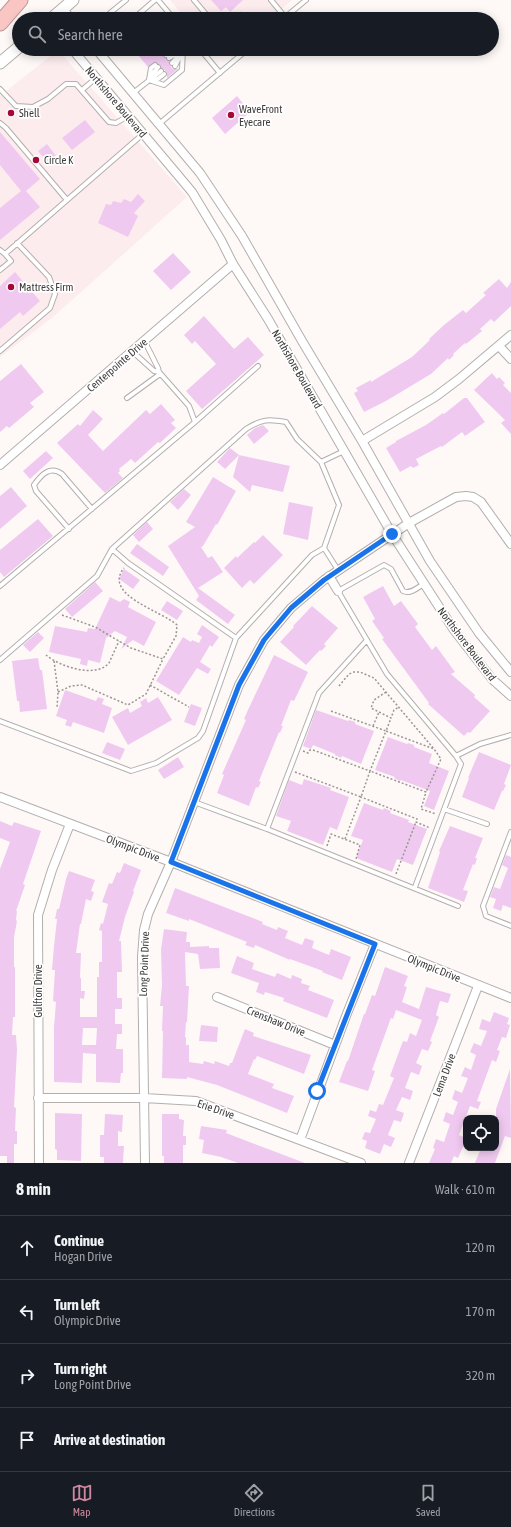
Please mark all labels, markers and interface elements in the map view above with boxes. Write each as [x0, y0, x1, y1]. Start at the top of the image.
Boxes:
search box [12, 12, 499, 56]
icon: search [26, 23, 48, 45]
text: Search here [58, 26, 123, 43]
street label: Northshore Boulevard [83, 64, 149, 140]
place label: WaveFront Eyecare [239, 103, 282, 128]
place label: Shell [19, 107, 40, 119]
marker: Shell [6, 108, 16, 118]
marker: WaveFront Eyecare [226, 110, 236, 120]
place label: Circle K [44, 154, 74, 166]
marker: Circle K [31, 155, 41, 165]
place label: Mattress Firm [19, 281, 74, 293]
marker: Mattress Firm [6, 282, 16, 292]
street label: Northshore Boulevard [270, 328, 324, 410]
street label: Centerpointe Drive [84, 336, 150, 394]
route end [383, 525, 401, 543]
street label: Northshore Boulevard [435, 605, 499, 683]
street label: Olympic Drive [105, 832, 161, 864]
street label: Long Point Drive [137, 931, 151, 997]
street label: Olympic Drive [406, 952, 462, 984]
street label: Gulfton Drive [32, 964, 44, 1018]
street label: Crenshaw Drive [245, 1004, 307, 1038]
street label: Lema Drive [430, 1052, 458, 1098]
route start [308, 1082, 326, 1100]
street label: Erie Drive [196, 1097, 236, 1121]
map controls [463, 1115, 499, 1151]
button: locate [463, 1115, 499, 1151]
text: 8 min [16, 1179, 51, 1199]
text: Walk · 610 m [435, 1182, 495, 1197]
text: Continue [54, 1232, 104, 1249]
icon: ahead [16, 1237, 38, 1259]
text: 120 m [466, 1240, 495, 1255]
text: Hogan Drive [54, 1249, 112, 1264]
text: Turn left [54, 1296, 100, 1313]
icon: left [16, 1301, 38, 1323]
text: 170 m [466, 1304, 495, 1319]
text: Olympic Drive [54, 1313, 121, 1328]
text: Turn right [54, 1360, 107, 1377]
icon: right [16, 1365, 38, 1387]
text: 320 m [466, 1368, 495, 1383]
text: Long Point Drive [54, 1377, 131, 1392]
icon: arrive [16, 1429, 38, 1451]
text: Arrive at destination [54, 1431, 165, 1448]
tab: Map [71, 1482, 93, 1518]
tab: Directions [234, 1482, 275, 1518]
tab: Saved [416, 1482, 440, 1518]

